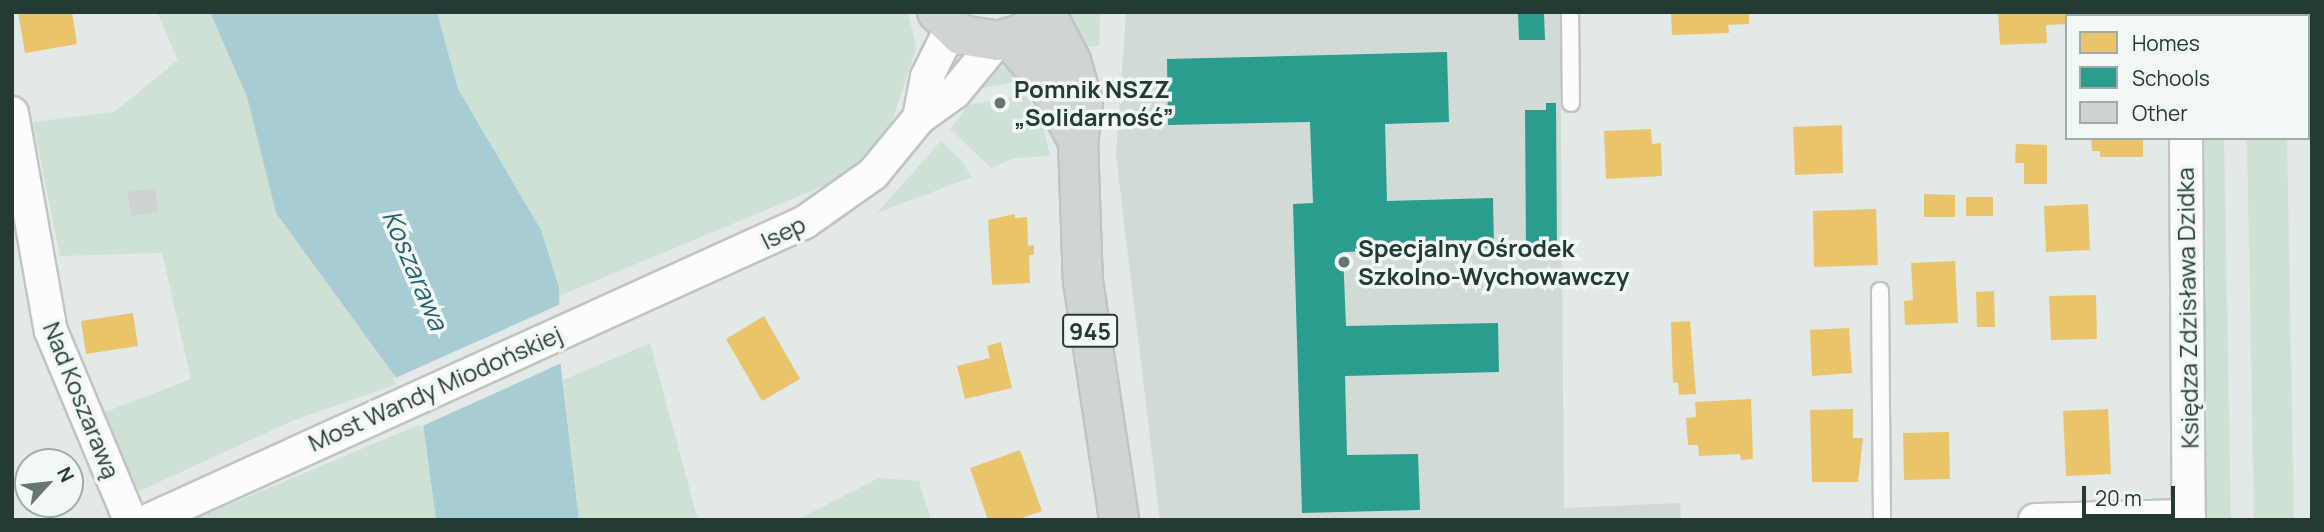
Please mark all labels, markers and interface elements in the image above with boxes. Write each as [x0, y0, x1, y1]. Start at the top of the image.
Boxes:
legend [2065, 14, 2310, 140]
text: Homes [2132, 29, 2200, 57]
text: Schools [2132, 64, 2210, 92]
place label: Pomnik NSZZ „Solidarność” [1014, 75, 1174, 131]
marker: Pomnik NSZZ „Solidarność” [992, 95, 1008, 111]
text: Other [2132, 99, 2188, 127]
street label: Księdza Zdzisława Dzidka [2170, 167, 2204, 449]
water label: Koszarawa [376, 205, 454, 335]
street label: Isep [756, 209, 810, 255]
place label: Specjalny Ośrodek Szkolno-Wychowawczy [1358, 234, 1629, 290]
marker: Specjalny Ośrodek Szkolno-Wychowawczy [1336, 254, 1352, 270]
road number: 945 [1062, 312, 1118, 350]
street label: Nad Koszarawą [38, 318, 126, 482]
street label: Most Wandy Miodońskiej [304, 319, 566, 457]
north arrow [14, 448, 84, 518]
scale bar [2086, 472, 2179, 516]
text: 20 m [2095, 484, 2142, 512]

